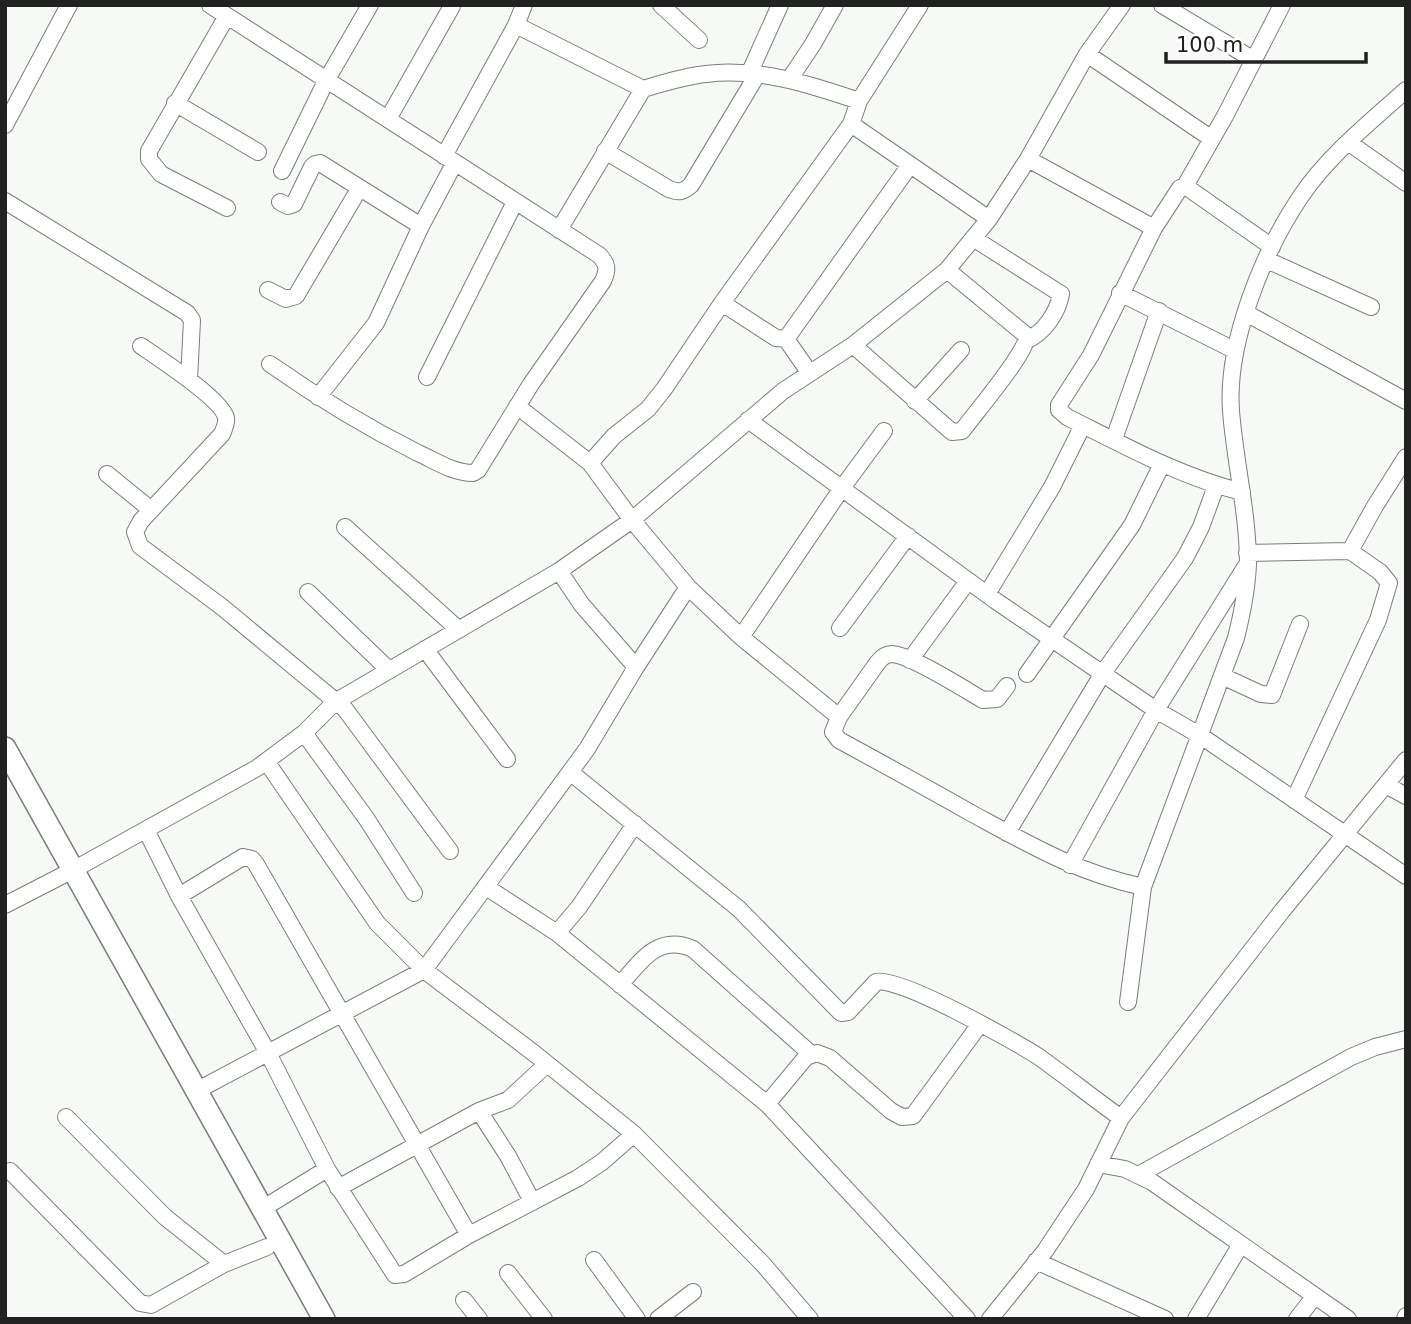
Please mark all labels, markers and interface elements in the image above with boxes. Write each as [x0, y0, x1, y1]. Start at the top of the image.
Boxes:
scale bar [1166, 21, 1366, 65]
text: 100 m [1176, 33, 1243, 57]

